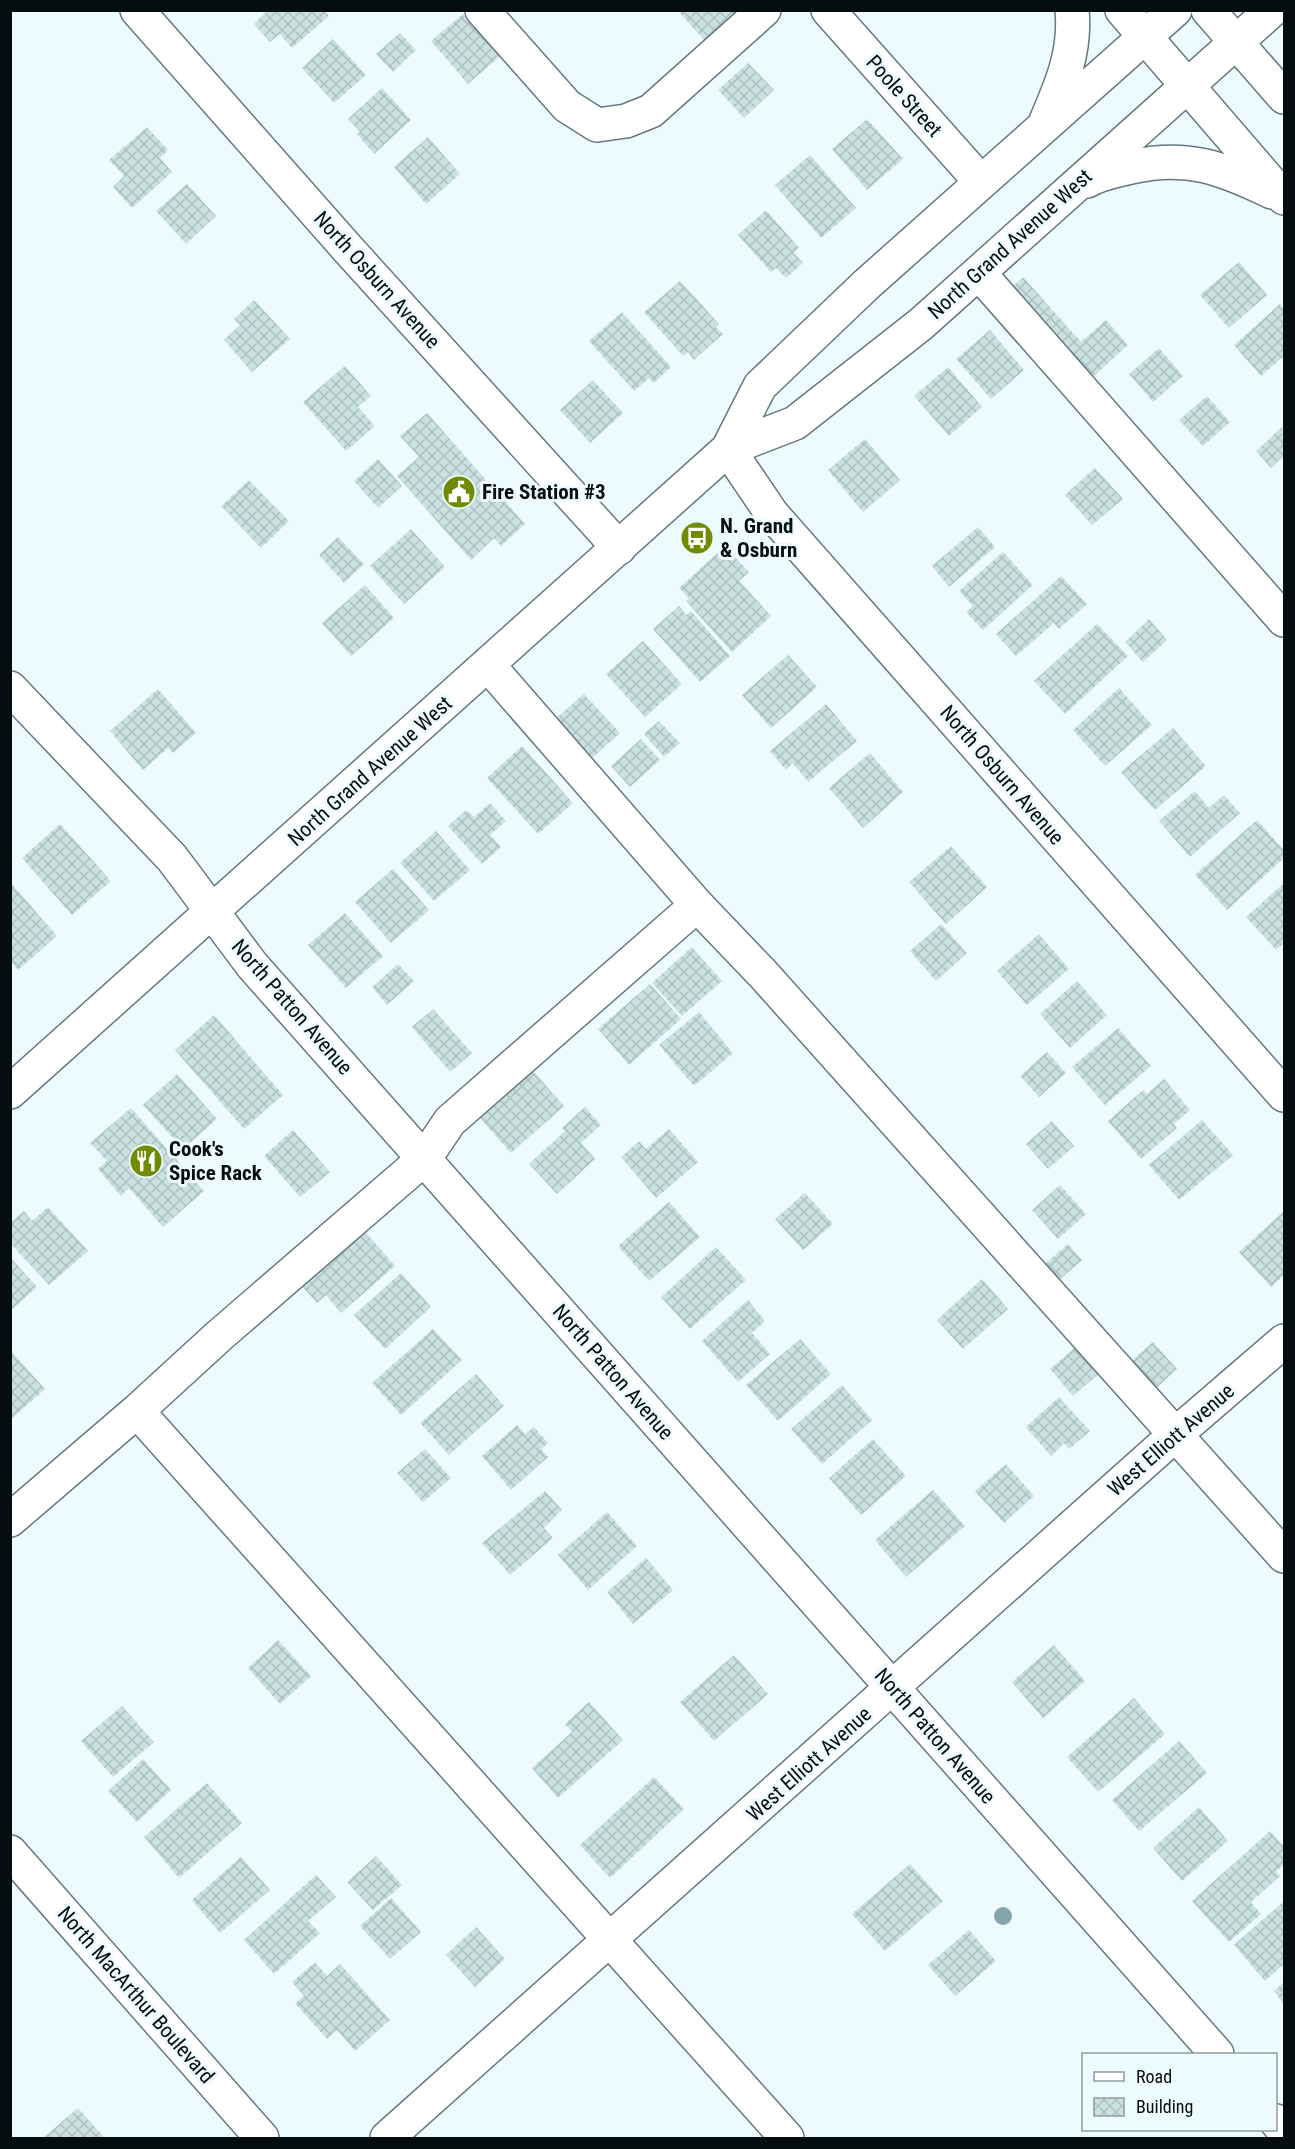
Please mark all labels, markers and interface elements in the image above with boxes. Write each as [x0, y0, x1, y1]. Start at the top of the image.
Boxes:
street label: Poole Street [861, 50, 947, 142]
street label: North Grand Avenue West [923, 164, 1097, 324]
street label: North Osburn Avenue [309, 206, 445, 354]
public building icon: Fire Station #3 [441, 474, 477, 510]
place label: Fire Station #3 [482, 480, 606, 504]
place label: N. Grand & Osburn [720, 514, 797, 562]
bus stop icon: N. Grand & Osburn [679, 520, 715, 556]
street label: North Grand Avenue West [283, 691, 457, 851]
street label: North Osburn Avenue [935, 701, 1069, 849]
street label: North Patton Avenue [227, 934, 357, 1080]
place label: Cook's Spice Rack [169, 1137, 263, 1185]
restaurant icon: Cook's Spice Rack [128, 1143, 164, 1179]
street label: North Patton Avenue [548, 1299, 678, 1445]
street label: West Elliott Avenue [1103, 1379, 1239, 1501]
street label: North Patton Avenue [870, 1663, 1000, 1809]
street label: West Elliott Avenue [742, 1702, 876, 1826]
street label: North MacArthur Boulevard [53, 1902, 219, 2088]
legend [1082, 2053, 1277, 2131]
text: Road [1136, 2066, 1172, 2087]
text: Building [1136, 2096, 1193, 2117]

